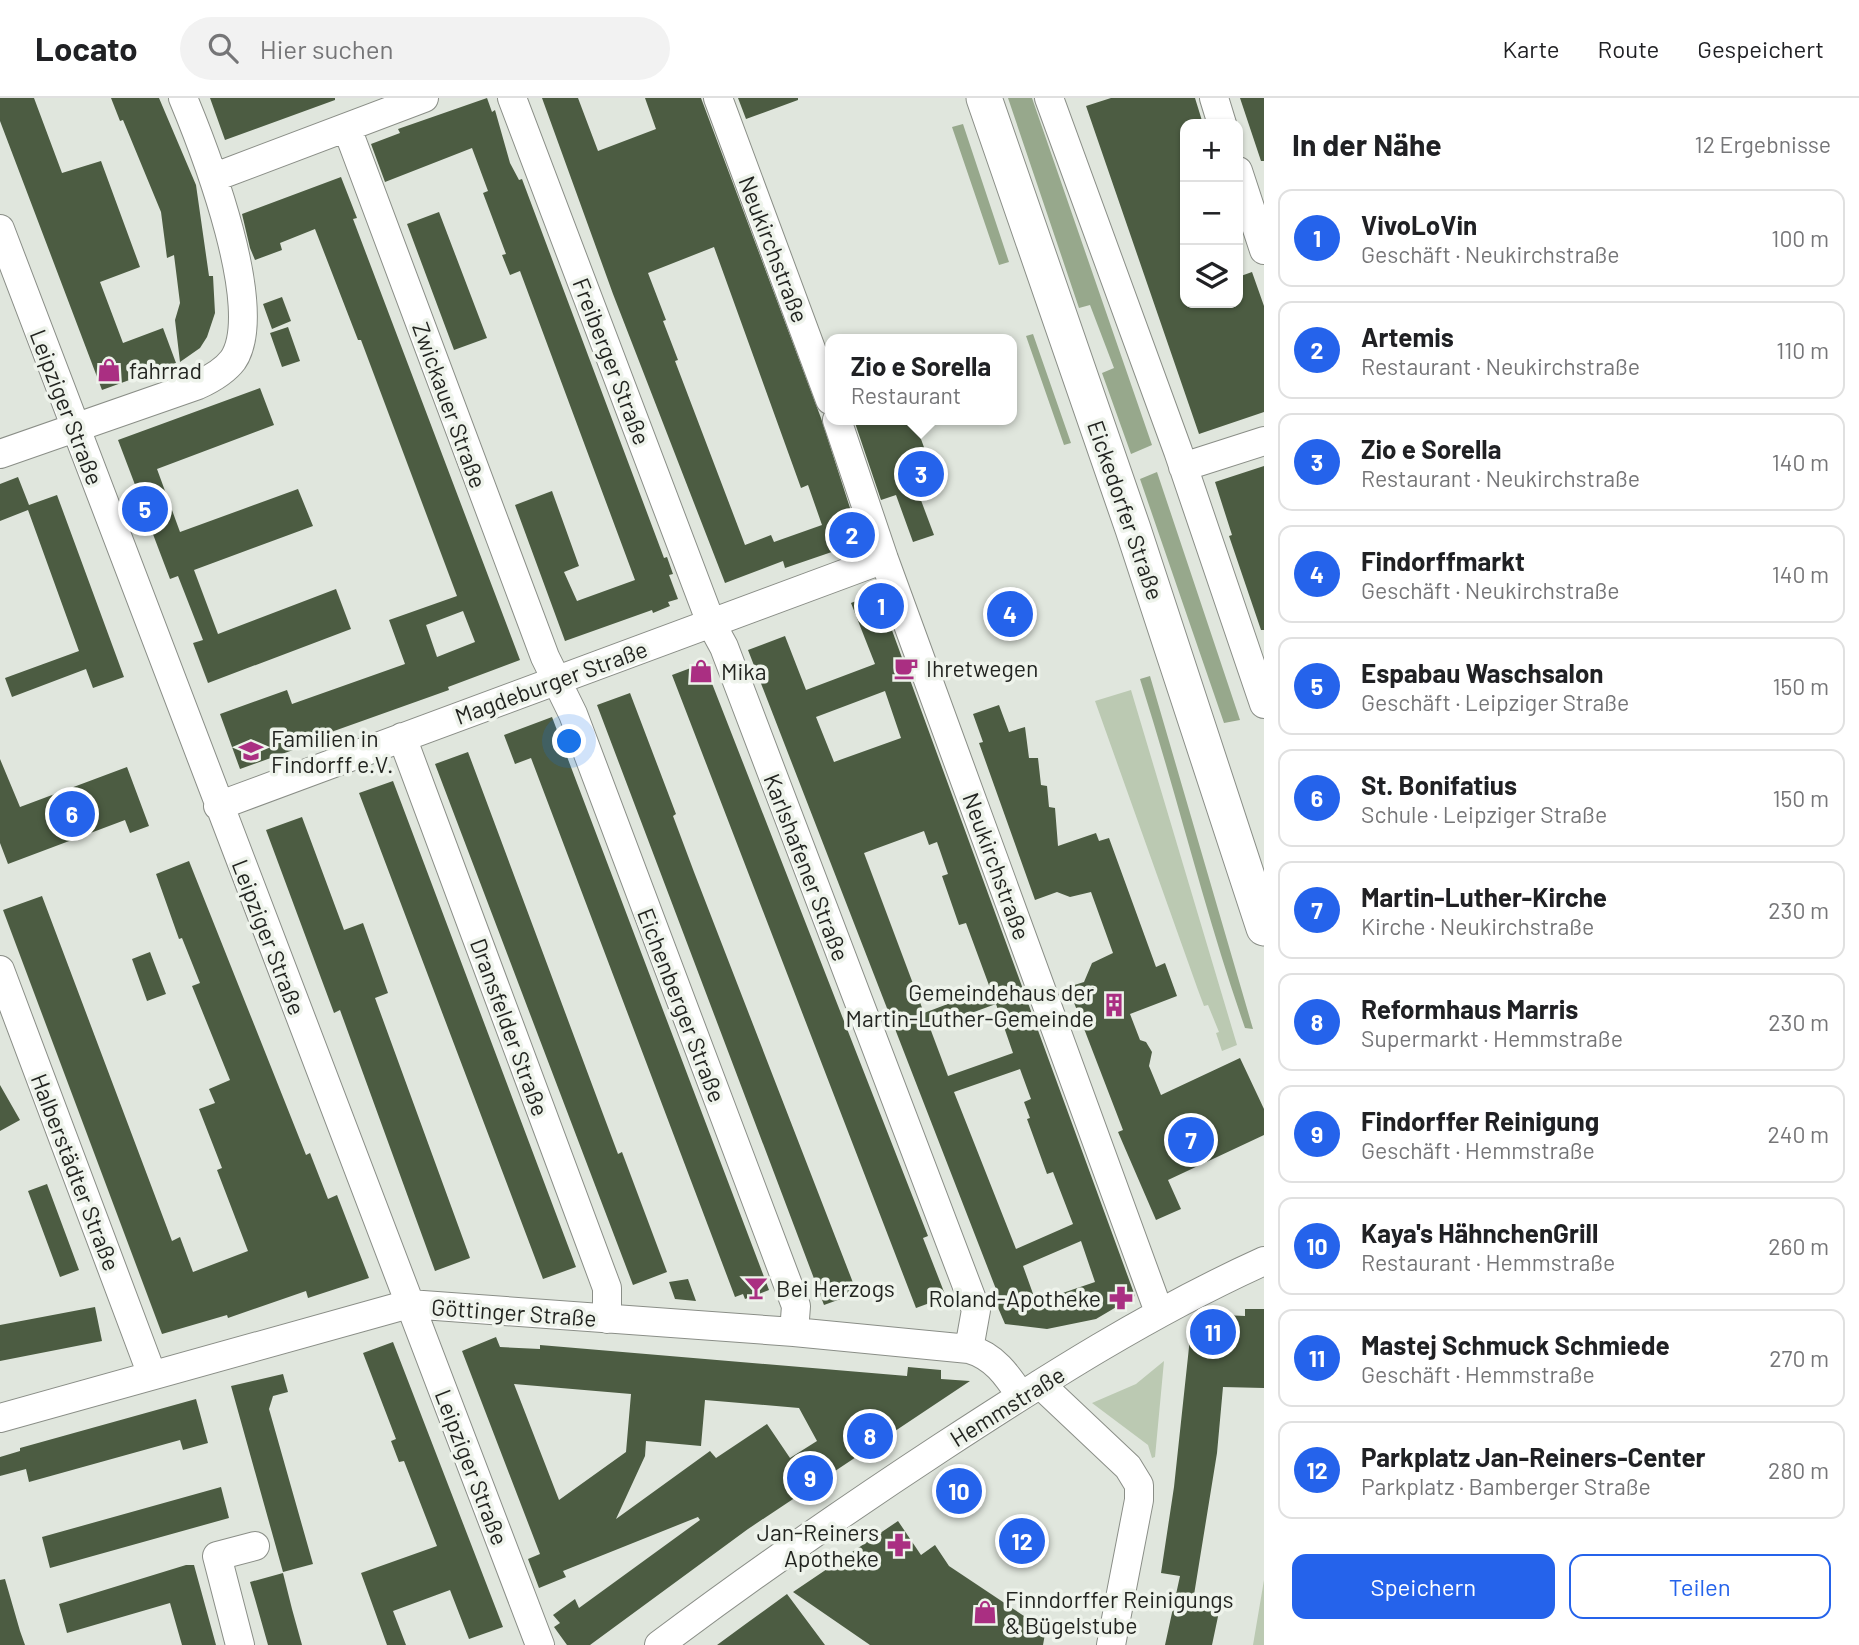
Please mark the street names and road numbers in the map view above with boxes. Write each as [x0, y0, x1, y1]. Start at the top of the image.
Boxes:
street label: Neukirchstraße [733, 172, 815, 326]
street label: Freiberger Straße [567, 274, 657, 448]
street label: Zwickauer Straße [407, 318, 493, 492]
street label: Leipziger Straße [24, 325, 110, 489]
street label: Eickedorfer Straße [1082, 416, 1170, 604]
street label: Magdeburger Straße [451, 634, 651, 730]
street label: Karlshafener Straße [758, 769, 856, 965]
street label: Neukirchstraße [957, 789, 1037, 943]
street label: Leipziger Straße [226, 855, 312, 1019]
street label: Eichenberger Straße [632, 904, 732, 1106]
street label: Dransfelder Straße [465, 934, 555, 1120]
street label: Halberstädter Straße [26, 1070, 126, 1274]
street label: Göttinger Straße [430, 1292, 598, 1332]
street label: Hemmstraße [944, 1360, 1070, 1452]
street label: Leipziger Straße [429, 1385, 515, 1549]

